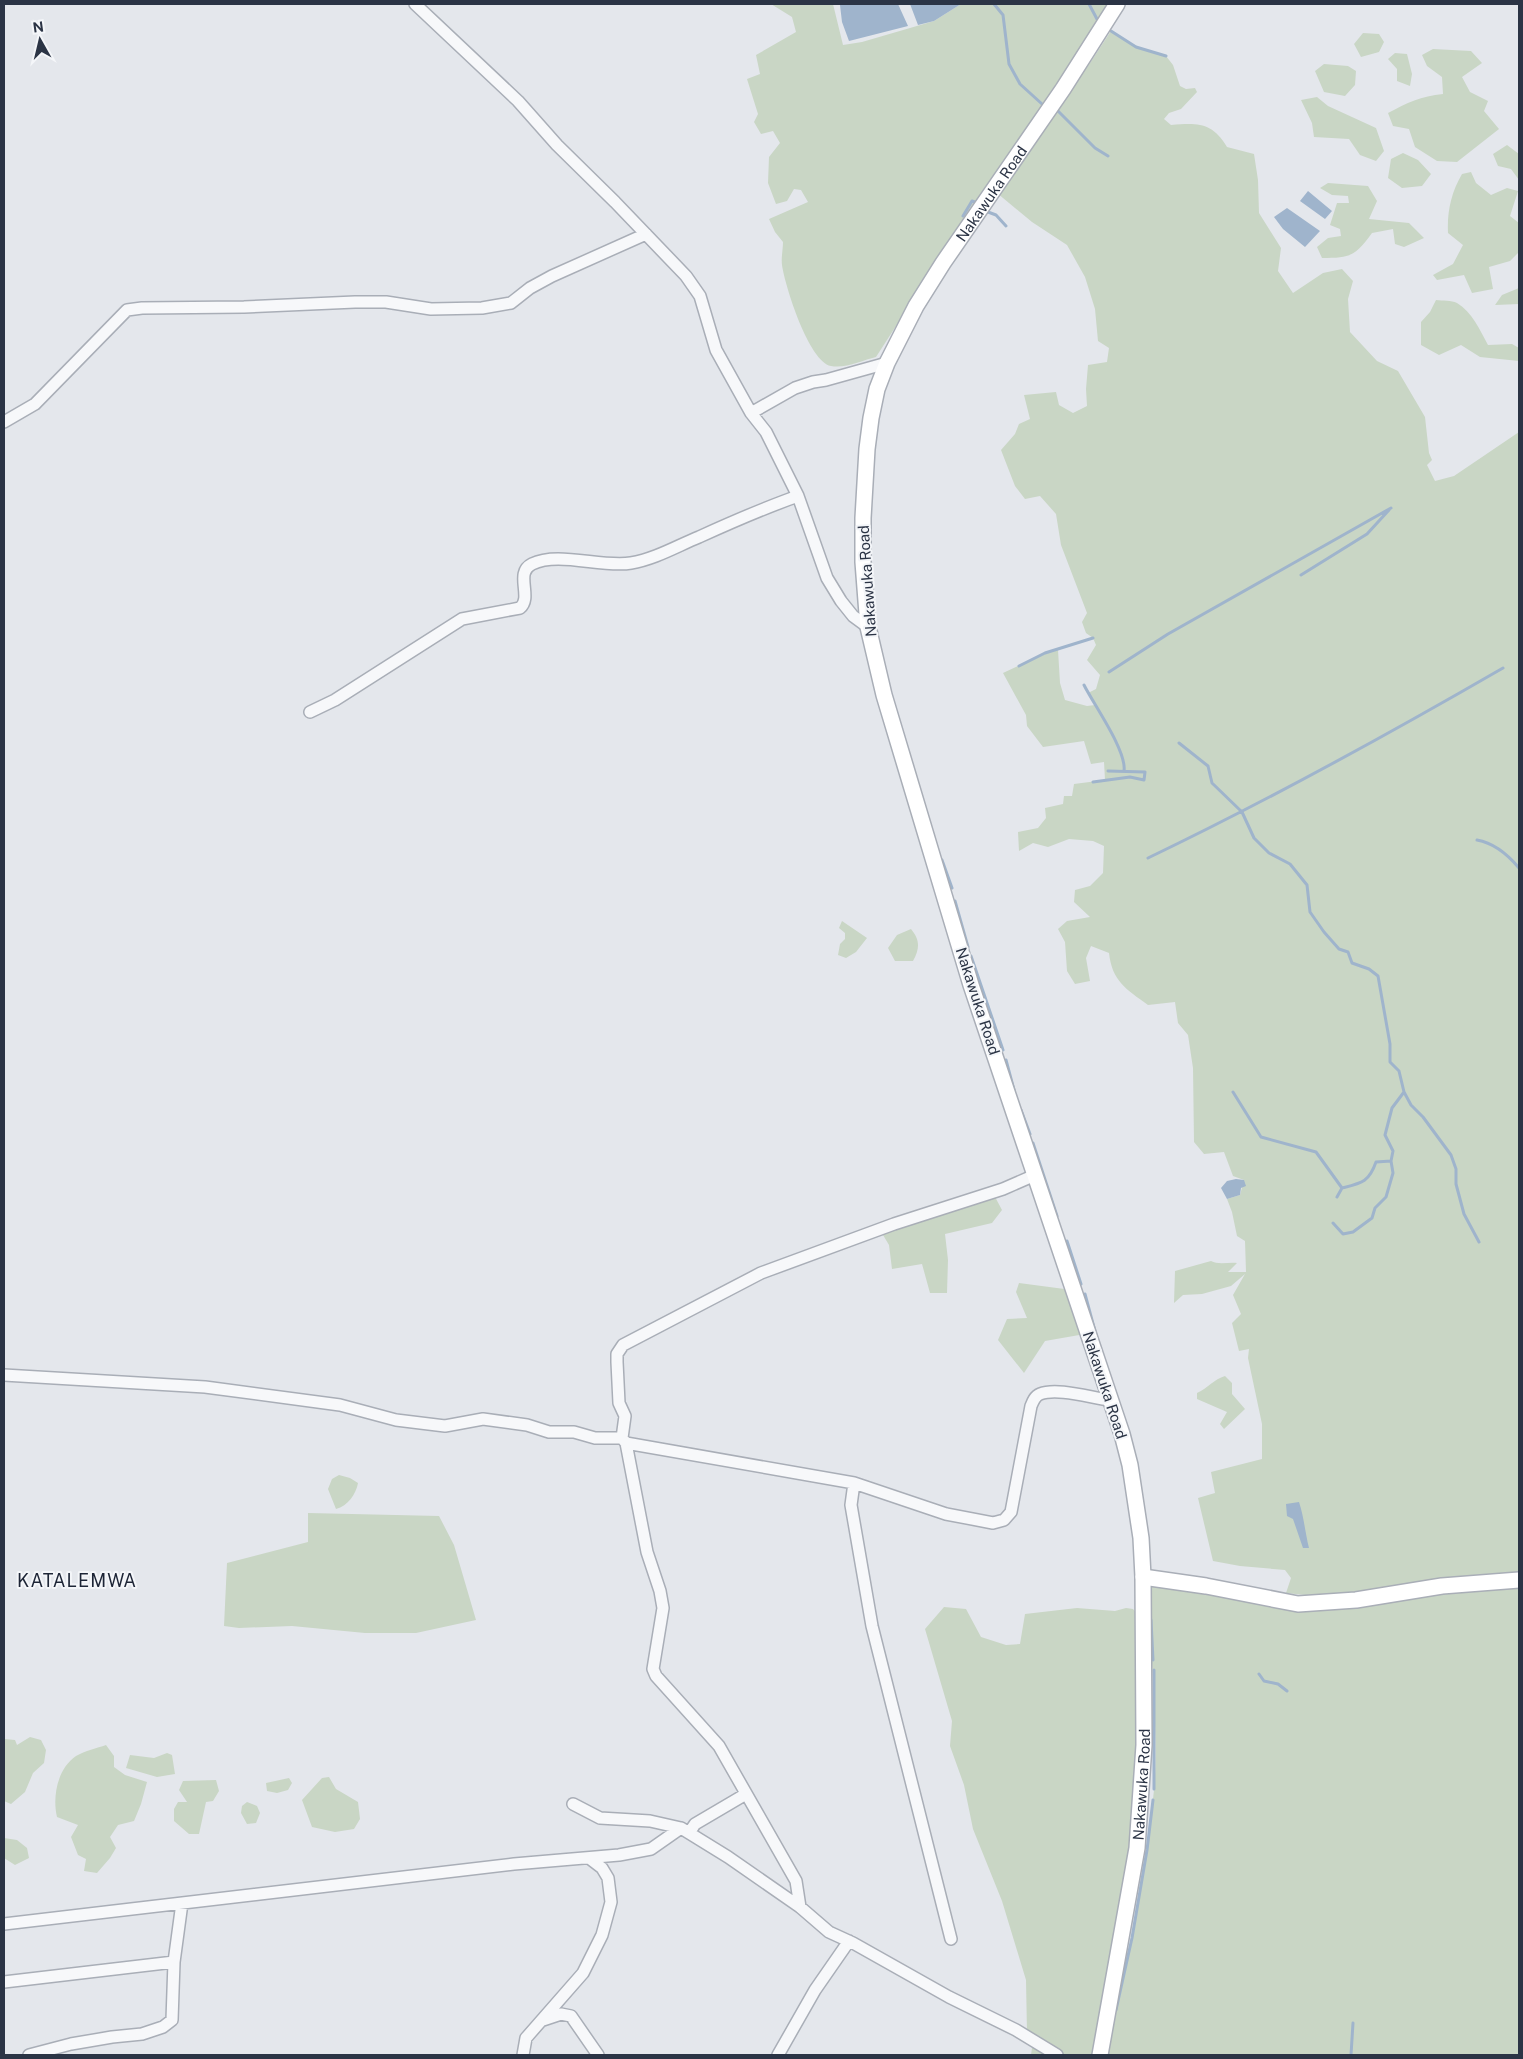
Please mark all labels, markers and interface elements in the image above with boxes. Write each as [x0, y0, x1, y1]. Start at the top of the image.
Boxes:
north arrow [15, 15, 65, 65]
text: N [32, 18, 45, 36]
street label: Nakawuka Road [952, 142, 1030, 244]
street label: Nakawuka Road [855, 525, 879, 637]
street label: Nakawuka Road [953, 945, 1003, 1057]
street label: Nakawuka Road [1080, 1329, 1130, 1441]
district label: KATALEMWA [17, 1570, 137, 1591]
street label: Nakawuka Road [1129, 1728, 1153, 1841]

